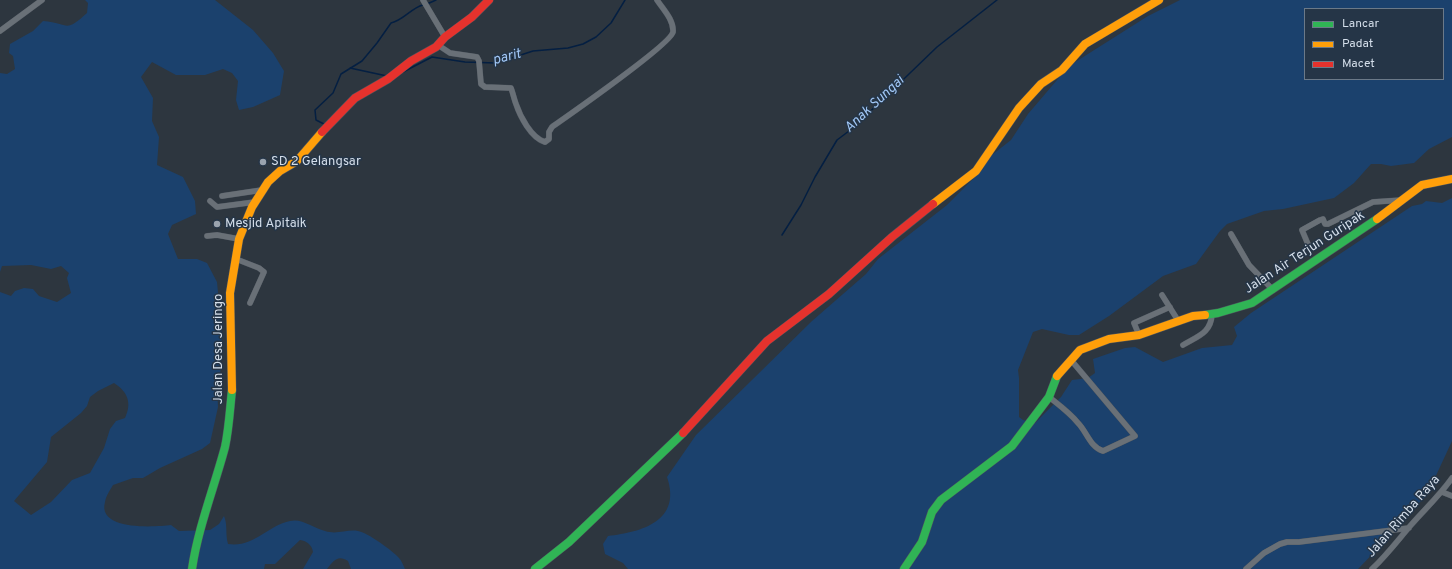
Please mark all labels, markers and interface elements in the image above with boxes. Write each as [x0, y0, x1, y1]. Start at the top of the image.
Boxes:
legend [1304, 8, 1444, 80]
text: Lancar [1342, 16, 1379, 32]
text: Padat [1342, 36, 1373, 52]
water label: parit [491, 46, 523, 70]
text: Macet [1342, 56, 1375, 72]
water label: Anak Sungai [842, 73, 908, 137]
place label: SD 2 Gelangsar [271, 154, 361, 170]
marker: SD 2 Gelangsar [258, 157, 268, 167]
street label: Jalan Air Terjun Guripak [1242, 208, 1368, 298]
place label: Mesjid Apitaik [225, 216, 307, 232]
marker: Mesjid Apitaik [212, 219, 222, 229]
street label: Jalan Desa Jeringo [211, 294, 227, 404]
street label: Jalan Rimba Raya [1364, 473, 1444, 561]

